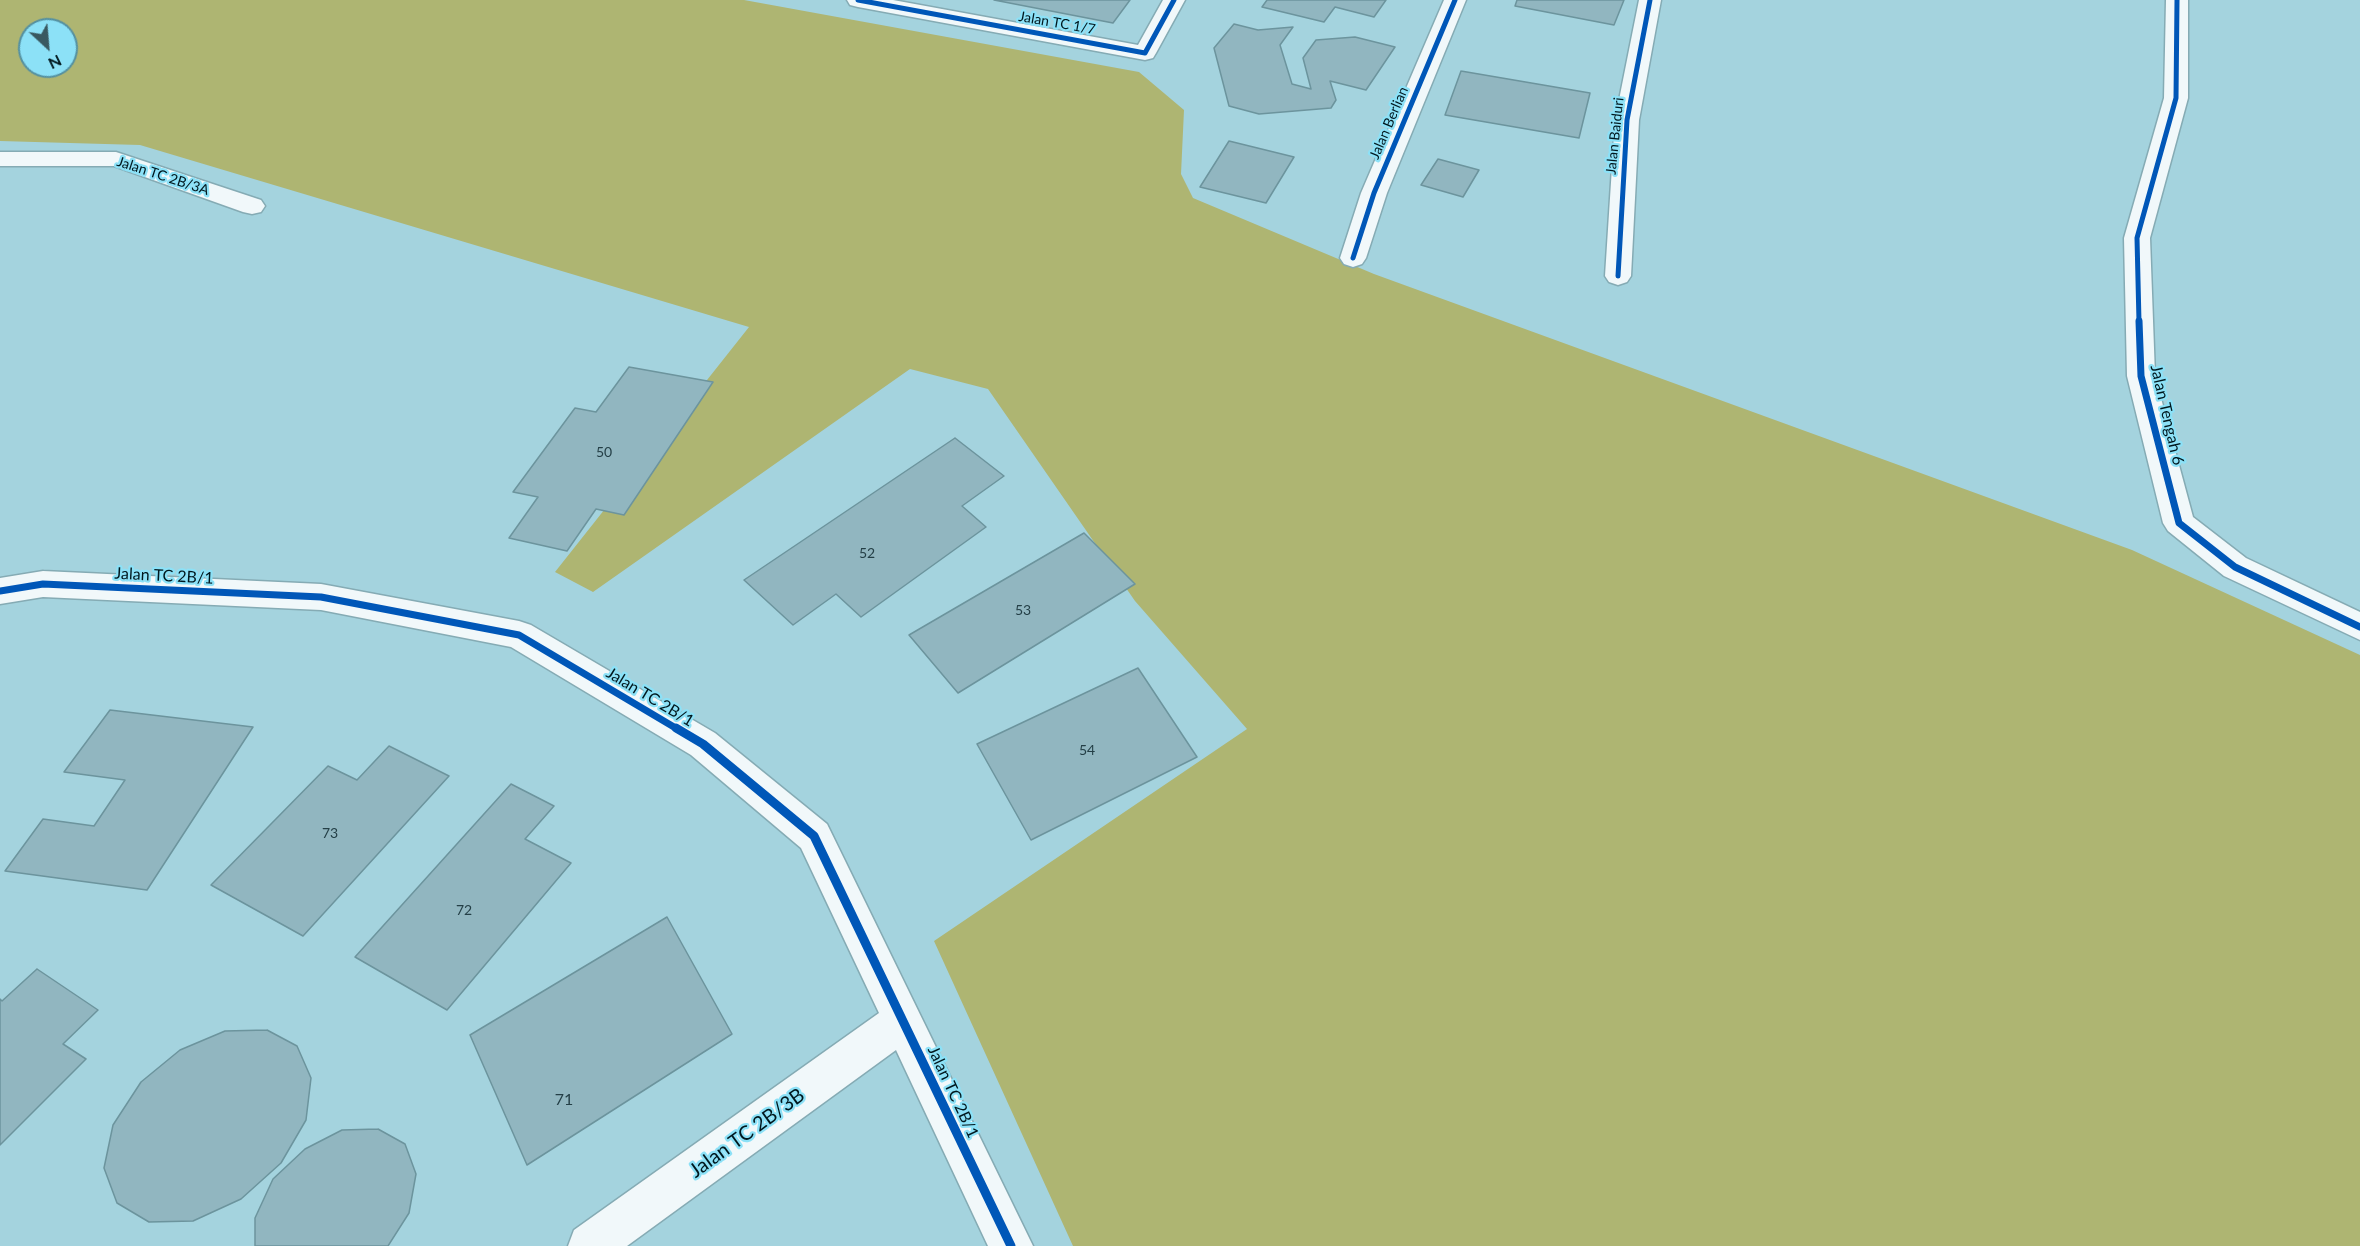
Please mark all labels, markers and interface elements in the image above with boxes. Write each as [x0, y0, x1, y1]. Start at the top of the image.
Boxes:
street label: Jalan TC 1/7 [1017, 8, 1097, 38]
north arrow [18, 18, 78, 78]
text: N [46, 52, 65, 74]
street label: Jalan Berlian [1366, 84, 1412, 162]
street label: Jalan Baiduri [1603, 97, 1627, 175]
street label: Jalan TC 2B/3A [115, 153, 211, 199]
street label: Jalan Tengah 6 [2146, 363, 2188, 467]
house number: 50 [596, 444, 612, 460]
house number: 52 [859, 545, 875, 561]
street label: Jalan TC 2B/1 [114, 564, 214, 588]
house number: 53 [1015, 602, 1031, 618]
street label: Jalan TC 2B/1 [603, 663, 697, 731]
house number: 54 [1079, 742, 1095, 758]
house number: 73 [322, 825, 338, 841]
house number: 72 [456, 902, 472, 918]
street label: Jalan TC 2B/1 [923, 1043, 983, 1141]
street label: Jalan TC 2B/3B [685, 1083, 809, 1183]
house number: 71 [555, 1090, 573, 1110]

